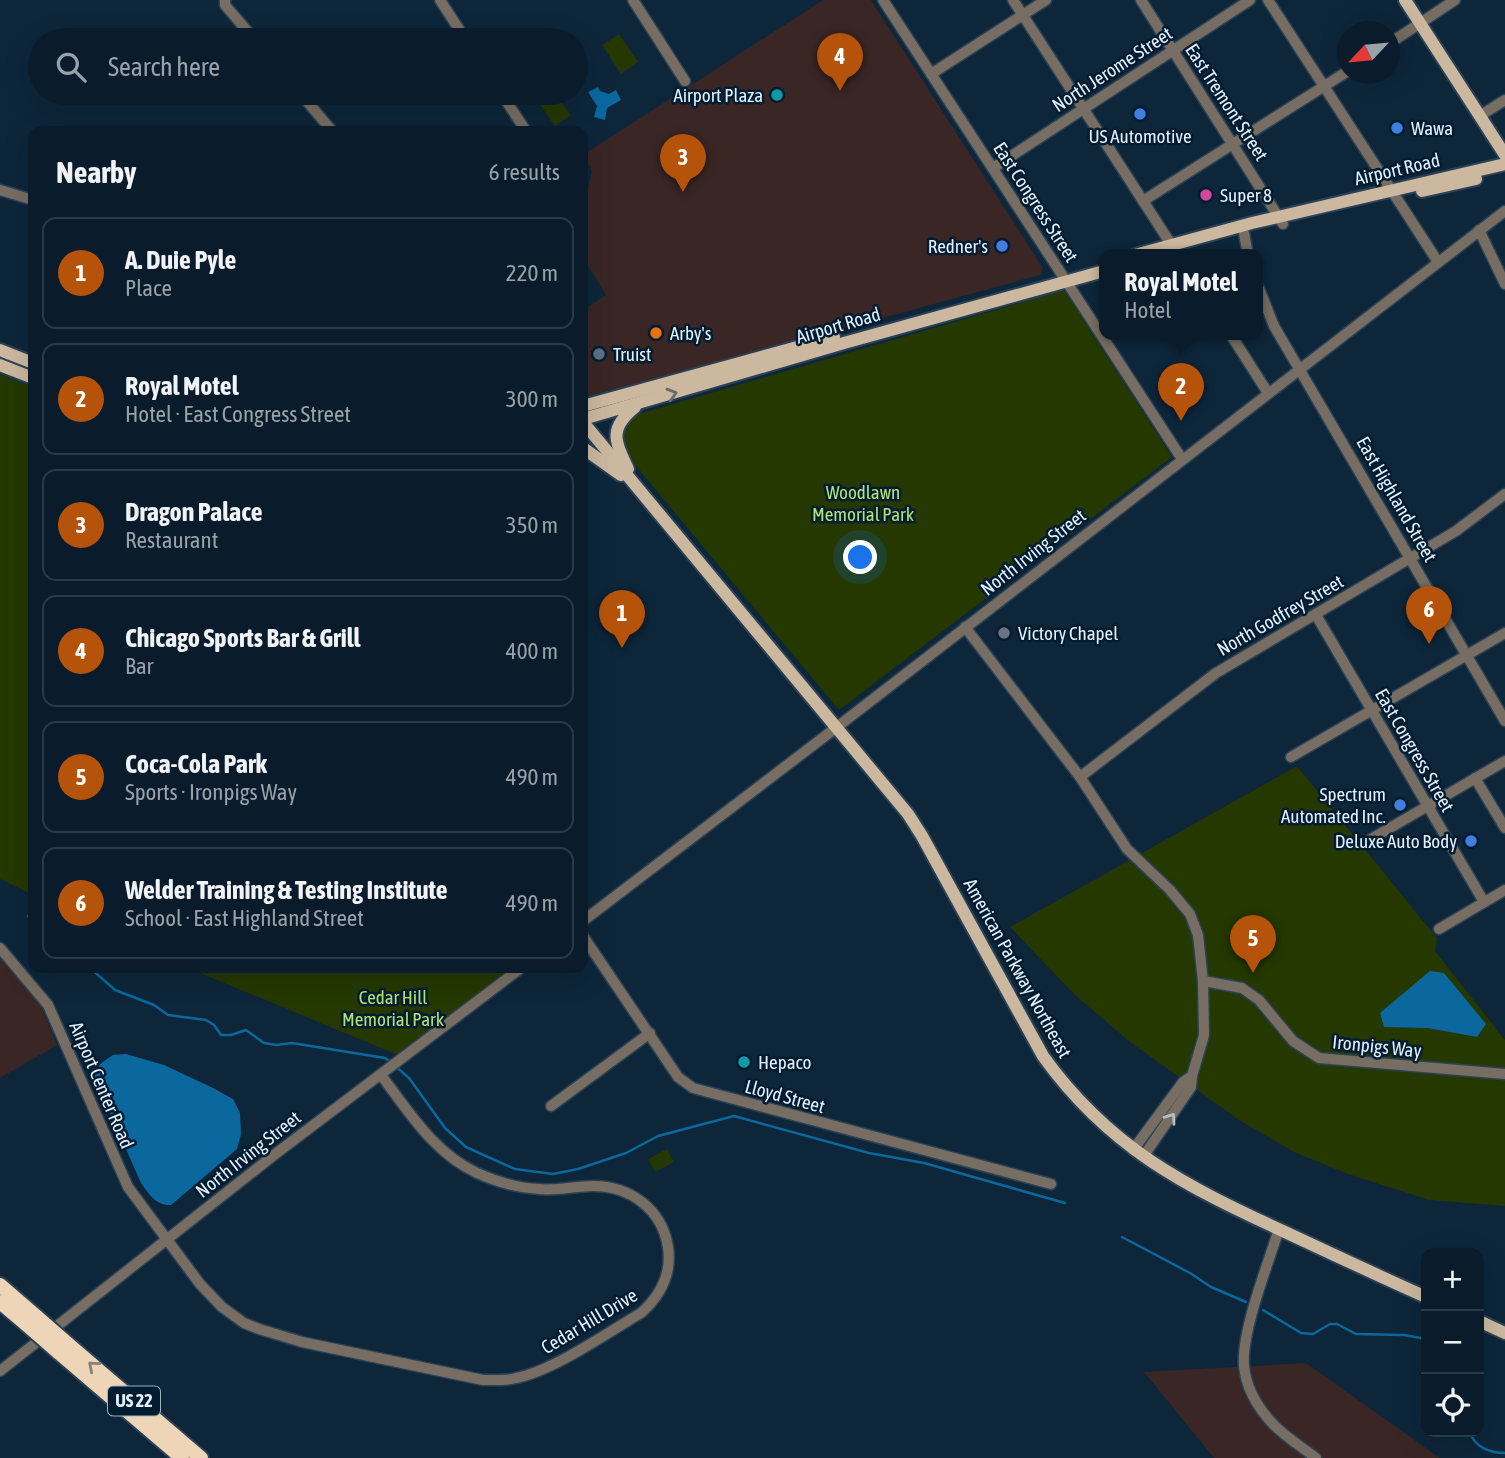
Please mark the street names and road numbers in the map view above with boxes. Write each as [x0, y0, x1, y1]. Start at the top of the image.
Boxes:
street label: North Jerome Street [1048, 22, 1176, 116]
street label: East Tremont Street [1181, 40, 1273, 164]
street label: East Congress Street [989, 138, 1083, 266]
street label: Airport Road [1352, 148, 1442, 190]
street label: Airport Road [793, 302, 883, 348]
street label: East Highland Street [1352, 432, 1442, 566]
street label: North Irving Street [976, 504, 1090, 600]
street label: North Godfrey Street [1213, 570, 1347, 660]
street label: East Congress Street [1371, 685, 1459, 815]
street label: American Parkway Northeast [960, 875, 1076, 1061]
street label: Airport Center Road [65, 1018, 139, 1152]
street label: Ironpigs Way [1331, 1030, 1423, 1062]
street label: Lloyd Street [743, 1075, 827, 1117]
street label: North Irving Street [191, 1106, 305, 1202]
street label: Cedar Hill Drive [537, 1284, 641, 1358]
road number: US 22 [108, 1386, 160, 1416]

